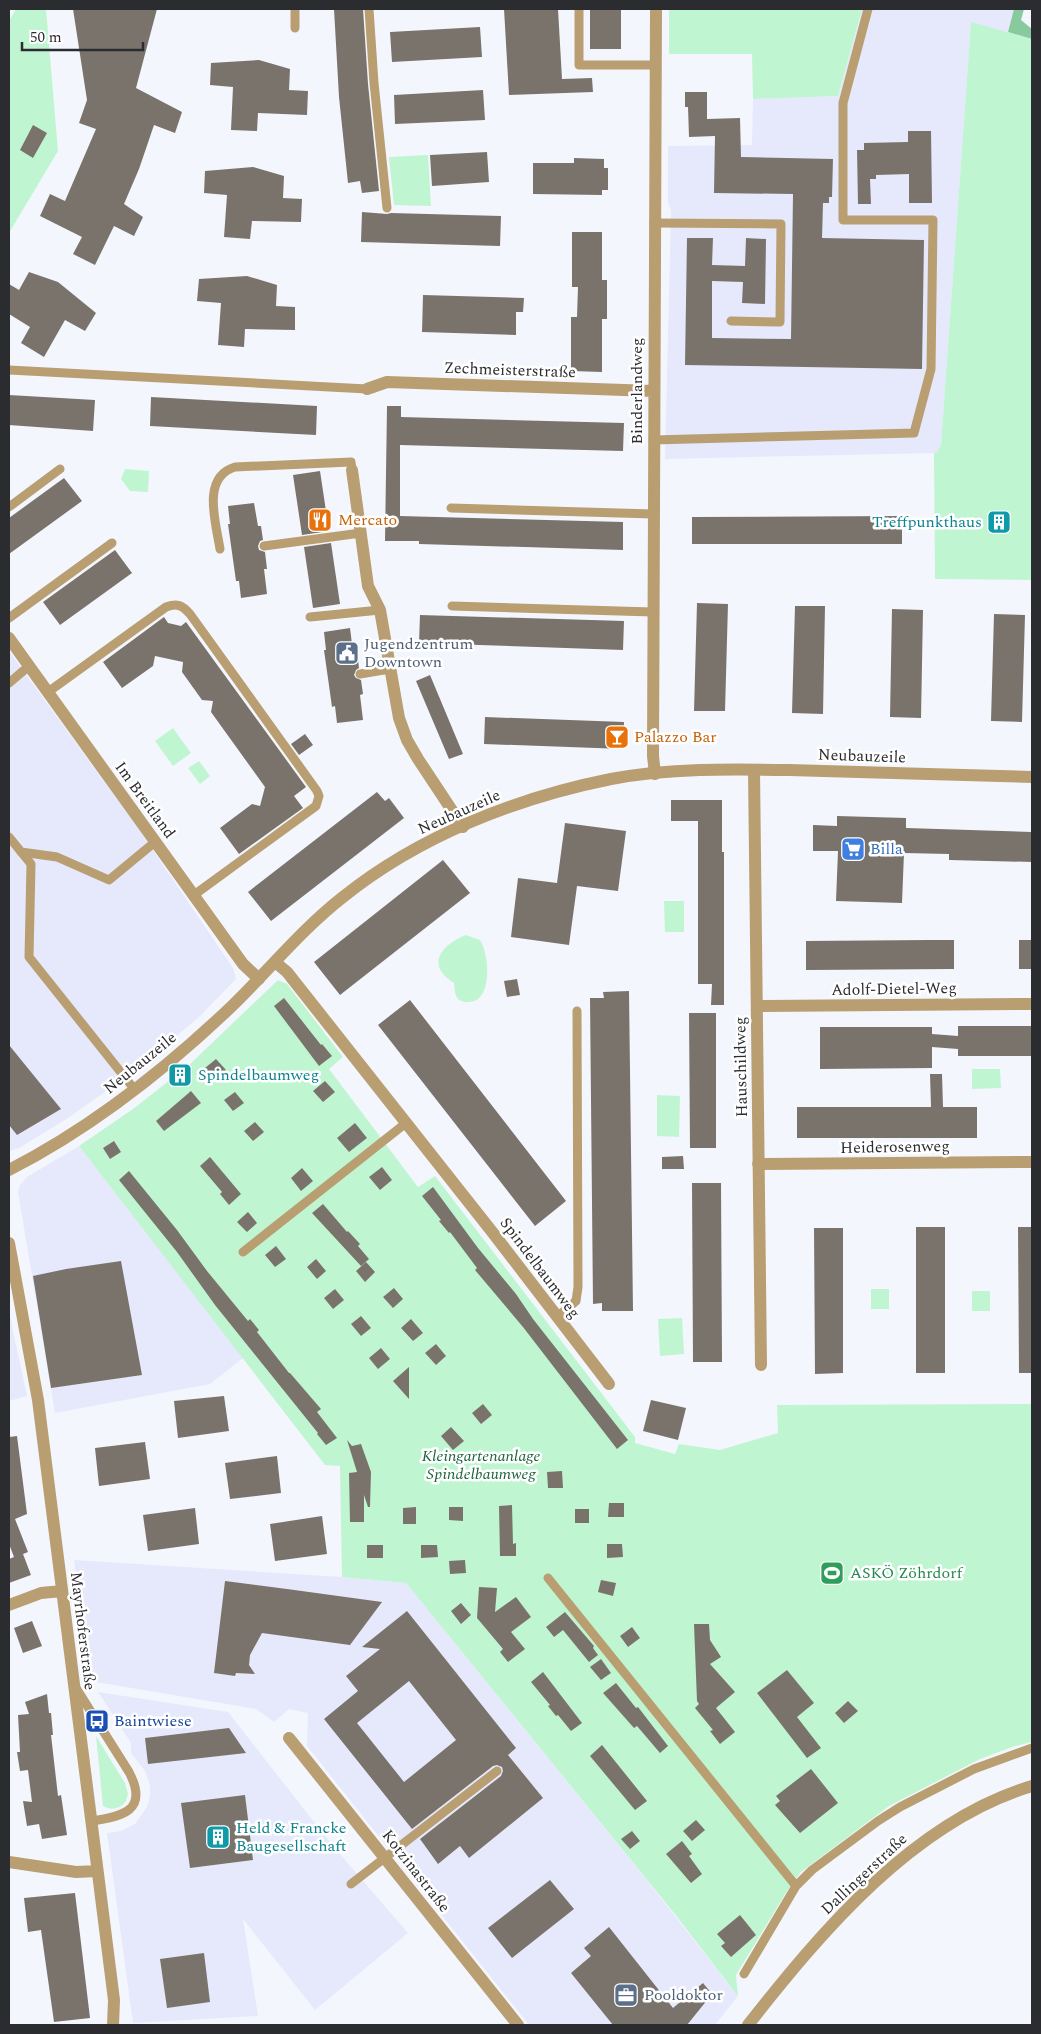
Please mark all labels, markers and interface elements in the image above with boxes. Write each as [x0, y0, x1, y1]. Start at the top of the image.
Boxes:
scale bar [22, 20, 144, 52]
text: 50 m [30, 26, 62, 49]
street label: Binderlandweg [625, 337, 649, 445]
street label: Zechmeisterstraße [444, 356, 576, 384]
restaurant icon: Mercato [307, 507, 333, 533]
place label: Mercato [338, 508, 397, 532]
building icon: Treffpunkthaus [986, 509, 1012, 535]
place label: Treffpunkthaus [872, 510, 982, 534]
place label: Jugendzentrum Downtown [364, 632, 473, 674]
public building icon: Jugendzentrum Downtown [334, 640, 360, 666]
bar icon: Palazzo Bar [604, 724, 630, 750]
place label: Palazzo Bar [634, 725, 717, 749]
street label: Neubauzeile [818, 742, 906, 770]
street label: Im Breitland [109, 757, 181, 844]
street label: Neubauzeile [414, 783, 504, 841]
supermarket icon: Billa [840, 836, 866, 862]
place label: Billa [870, 837, 903, 861]
street label: Adolf-Dietel-Weg [831, 976, 957, 1002]
street label: Hauschildweg [728, 1016, 754, 1118]
street label: Neubauzeile [98, 1026, 182, 1100]
building icon: Spindelbaumweg [167, 1062, 193, 1088]
place label: Spindelbaumweg [198, 1063, 319, 1087]
street label: Heiderosenweg [840, 1134, 950, 1160]
street label: Spindelbaumweg [494, 1212, 586, 1324]
park label: Kleingartenanlage Spindelbaumweg [422, 1444, 540, 1486]
sports icon: ASKÖ Zöhrdorf [819, 1560, 845, 1586]
place label: ASKÖ Zöhrdorf [850, 1561, 964, 1585]
street label: Mayrhoferstraße [64, 1571, 102, 1691]
bus stop icon: Baintwiese [84, 1708, 110, 1734]
place label: Baintwiese [114, 1709, 192, 1733]
place label: Held & Francke Baugesellschaft [236, 1816, 346, 1858]
building icon: Held & Francke Baugesellschaft [205, 1824, 231, 1850]
street label: Kotzinastraße [376, 1824, 456, 1918]
street label: Dallingerstraße [815, 1827, 913, 1921]
office icon: Pooldoktor [613, 1982, 639, 2008]
place label: Pooldoktor [644, 1983, 723, 2007]

